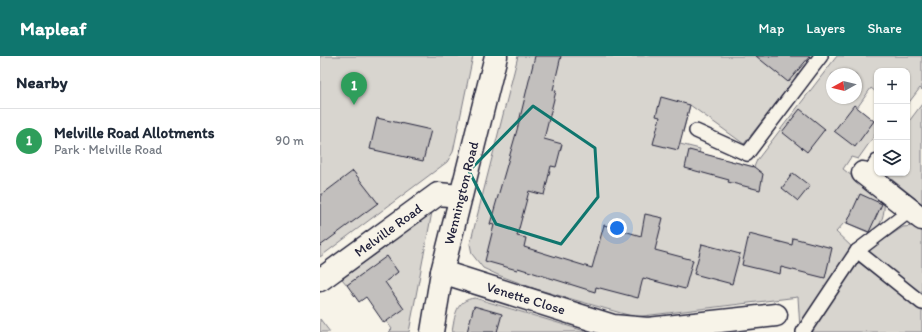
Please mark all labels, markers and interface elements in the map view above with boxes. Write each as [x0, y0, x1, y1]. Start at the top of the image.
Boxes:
text: Mapleaf [20, 17, 86, 40]
text: Map [759, 20, 784, 37]
text: Layers [806, 20, 845, 37]
text: Share [867, 20, 902, 37]
north arrow [826, 68, 862, 104]
map controls [874, 68, 910, 176]
button: + [874, 68, 910, 104]
text: Nearby [16, 72, 68, 92]
pin: 1 [341, 72, 367, 105]
button: − [874, 104, 910, 140]
text: Melville Road Allotments [54, 124, 214, 142]
text: 1 [26, 133, 32, 148]
text: 90 m [275, 133, 304, 148]
street label: Wennington Road [440, 139, 483, 247]
button: layers [874, 140, 910, 176]
text: Park · Melville Road [54, 142, 162, 157]
street label: Melville Road [351, 200, 426, 261]
your location [607, 218, 627, 238]
street label: Venette Close [484, 278, 568, 319]

